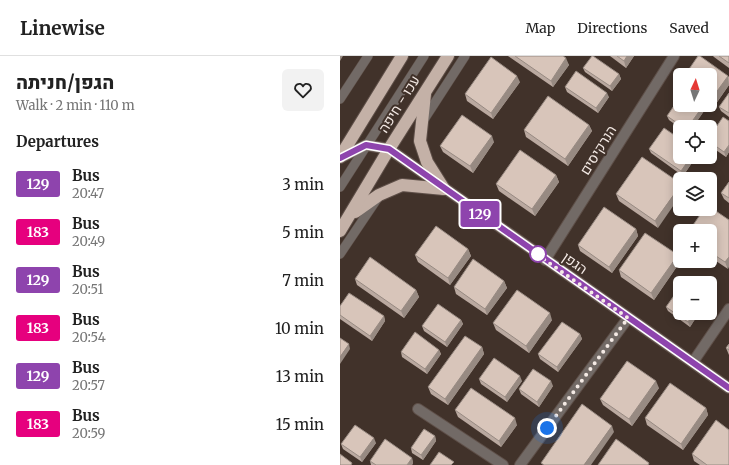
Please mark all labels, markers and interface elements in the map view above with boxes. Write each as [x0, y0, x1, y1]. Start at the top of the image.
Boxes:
text: Linewise [20, 16, 105, 40]
text: Map [525, 19, 555, 37]
text: Directions [577, 19, 647, 37]
text: Saved [669, 19, 709, 37]
north arrow [673, 68, 717, 112]
map controls [673, 68, 717, 320]
button: heart [282, 69, 324, 111]
text: הגפן/חניתה [16, 70, 114, 94]
street label: עכו - חיפה [374, 72, 424, 136]
text: Walk · 2 min · 110 m [16, 97, 135, 114]
button: locate [673, 120, 717, 164]
street label: הנרקיסים [576, 122, 620, 178]
text: Departures [16, 132, 99, 151]
text: Bus [72, 166, 100, 185]
button: layers [673, 172, 717, 216]
text: 129 [26, 175, 50, 193]
text: 3 min [282, 175, 324, 194]
text: 20:47 [72, 185, 104, 202]
line badge: 129 [457, 201, 503, 227]
text: 129 [468, 205, 492, 223]
text: Bus [72, 214, 100, 233]
text: 183 [27, 223, 49, 241]
text: 5 min [282, 223, 324, 242]
button: + [673, 224, 717, 268]
text: 20:49 [72, 233, 105, 250]
unlabelled marker [529, 245, 547, 263]
street label: הגפן [559, 248, 591, 278]
text: Bus [72, 262, 100, 281]
text: 129 [26, 271, 50, 289]
text: 7 min [282, 271, 324, 290]
button: − [673, 276, 717, 320]
text: 20:51 [72, 281, 103, 298]
text: Bus [72, 310, 100, 329]
text: 183 [27, 319, 49, 337]
text: 10 min [275, 319, 324, 338]
text: 20:54 [72, 329, 106, 346]
text: Bus [72, 358, 100, 377]
text: 129 [26, 367, 50, 385]
text: 13 min [276, 367, 324, 386]
text: 20:57 [72, 377, 105, 394]
text: Bus [72, 406, 100, 425]
text: 183 [27, 415, 49, 433]
text: 15 min [276, 415, 324, 434]
your location [537, 418, 557, 438]
text: 20:59 [72, 425, 105, 442]

